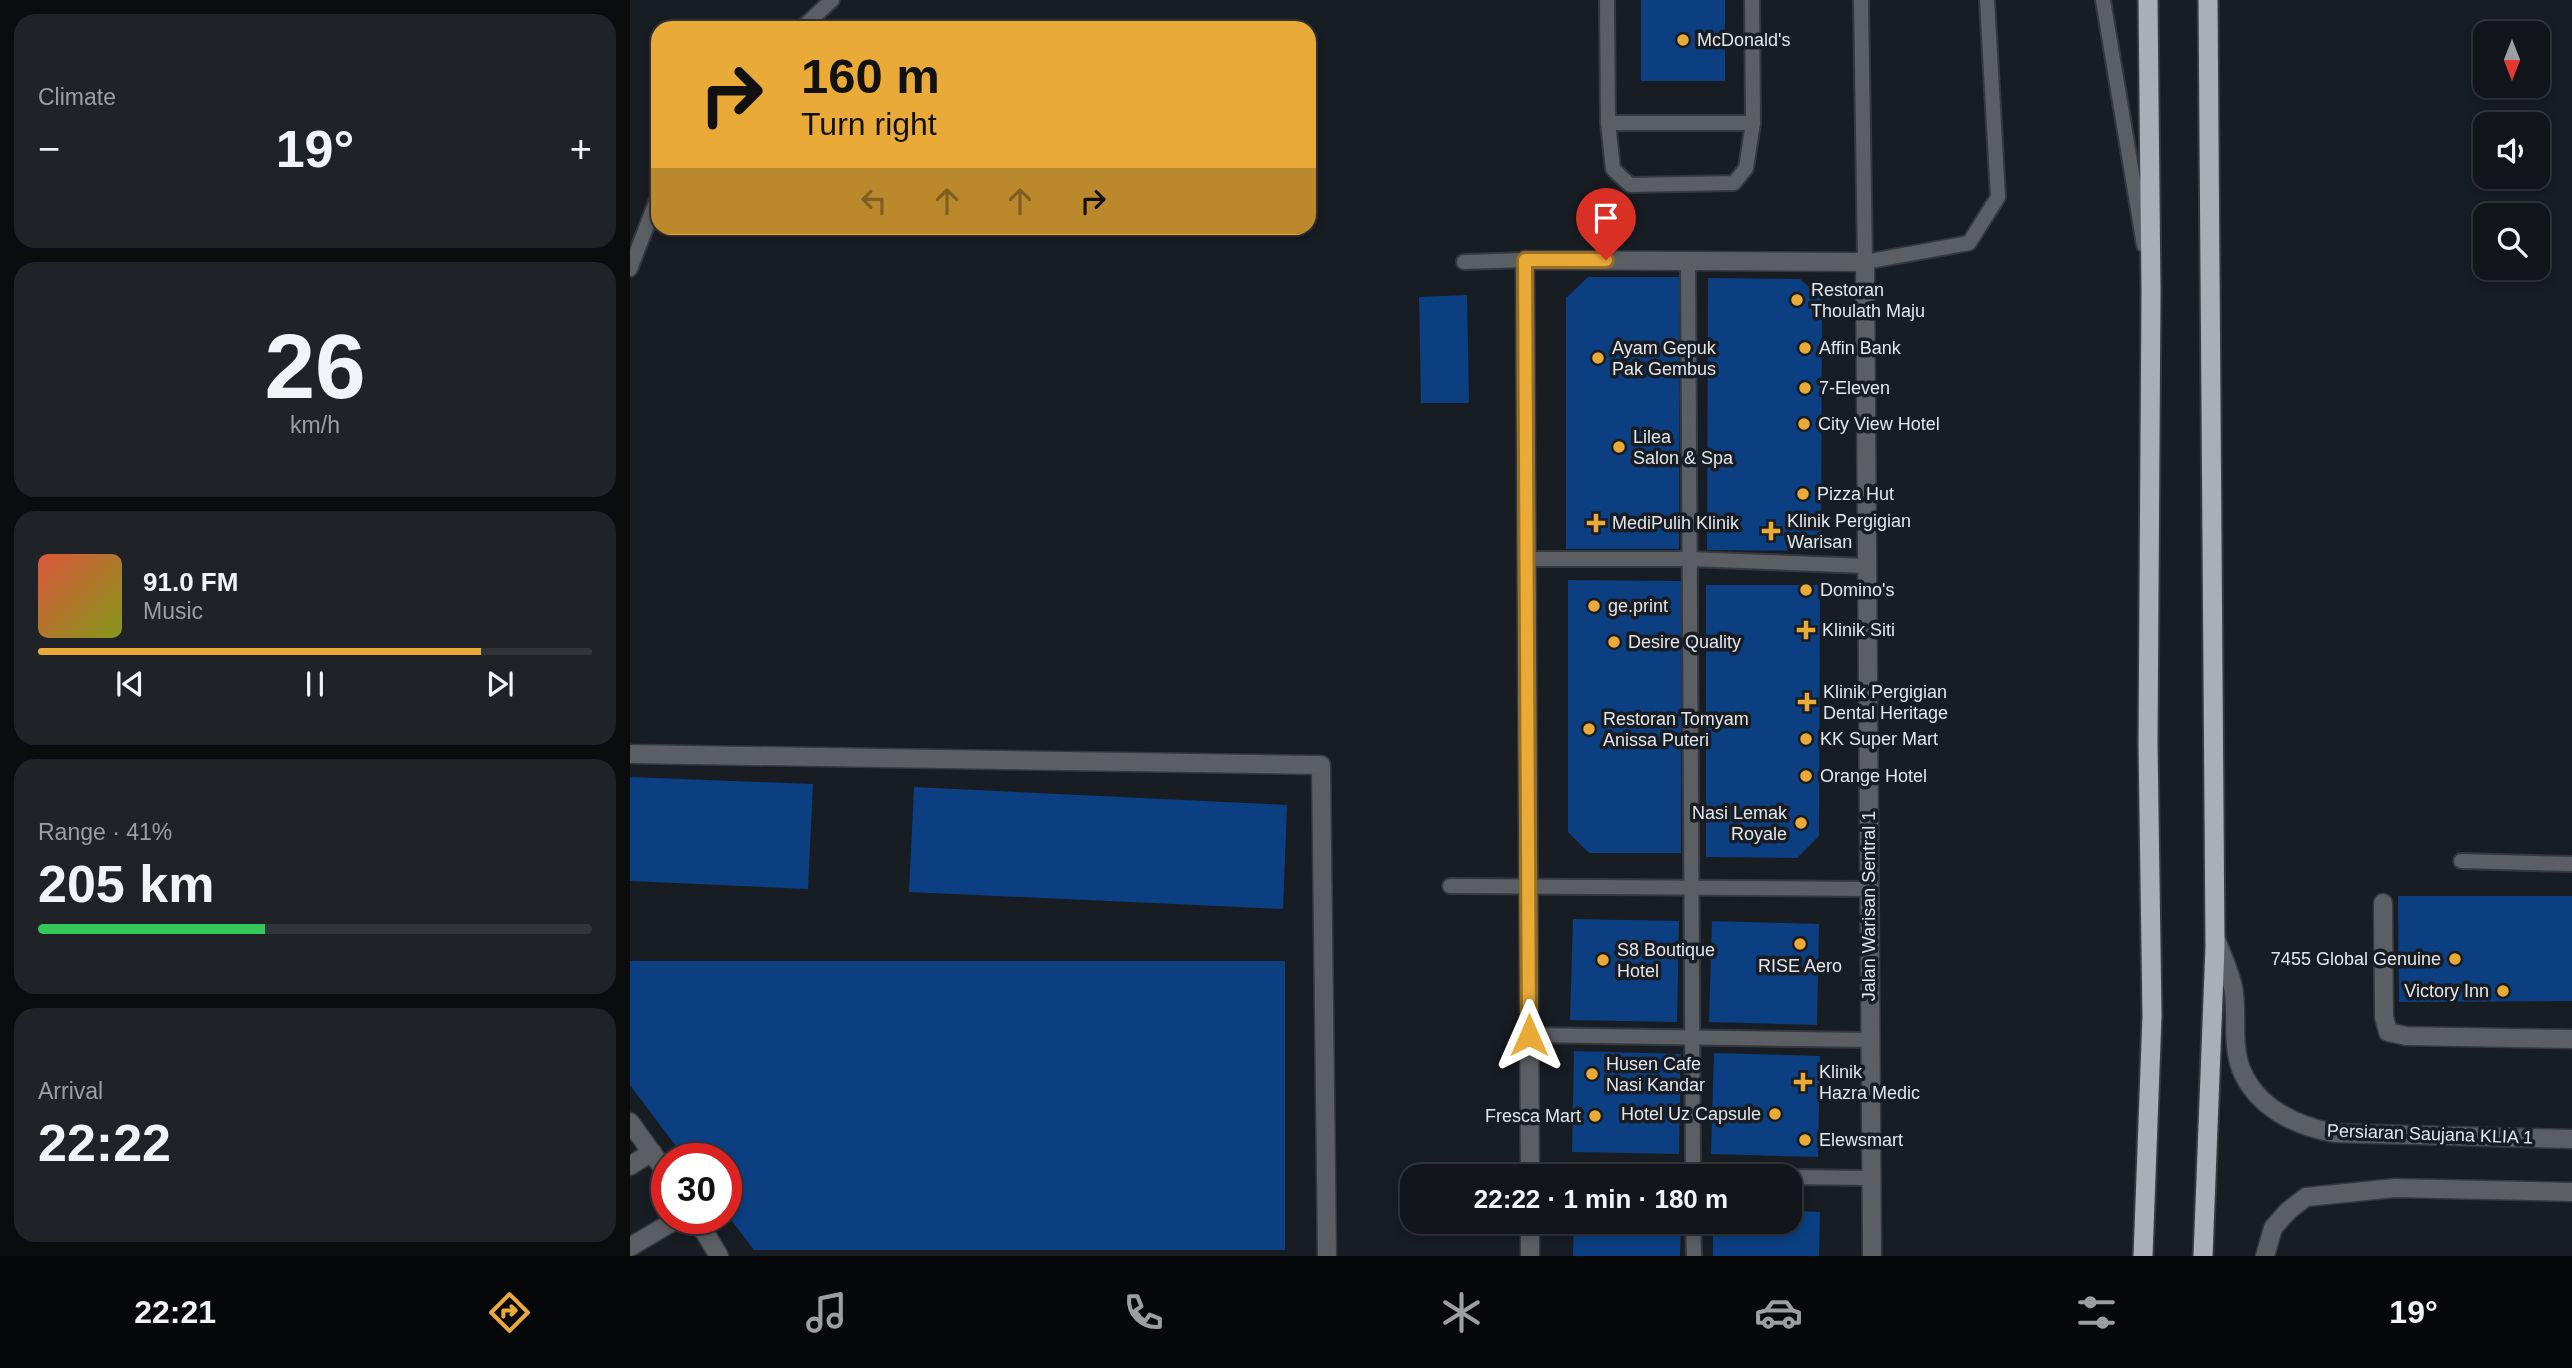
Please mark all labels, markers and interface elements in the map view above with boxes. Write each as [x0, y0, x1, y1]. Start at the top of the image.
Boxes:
north arrow [2473, 21, 2550, 98]
map controls [2473, 21, 2550, 280]
place label: McDonald's [1697, 30, 1790, 50]
marker: McDonald's [1675, 32, 1691, 48]
icon: right [686, 49, 777, 140]
text: 160 m [801, 49, 940, 103]
text: Climate [38, 84, 116, 110]
text: Turn right [801, 106, 937, 142]
button: sound [2473, 112, 2550, 189]
text: 19° [276, 120, 354, 178]
text: − [38, 128, 60, 170]
text: + [570, 128, 592, 170]
icon: left [855, 182, 893, 220]
icon: ahead [928, 182, 966, 220]
icon: ahead [1001, 182, 1039, 220]
icon: right [1074, 182, 1112, 220]
pin [1576, 188, 1636, 260]
icon: arrive [1587, 199, 1625, 237]
button: search [2473, 203, 2550, 280]
place label: Restoran Thoulath Maju [1811, 280, 1925, 321]
marker: Restoran Thoulath Maju [1789, 292, 1805, 308]
text: 26 [264, 316, 366, 417]
place label: Ayam Gepuk Pak Gembus [1612, 338, 1717, 379]
place label: Affin Bank [1819, 338, 1902, 358]
marker: Affin Bank [1797, 340, 1813, 356]
marker: Ayam Gepuk Pak Gembus [1590, 350, 1606, 366]
place label: 7-Eleven [1819, 378, 1890, 398]
marker: 7-Eleven [1797, 380, 1813, 396]
text: km/h [290, 412, 340, 438]
place label: City View Hotel [1818, 414, 1940, 434]
marker: City View Hotel [1796, 416, 1812, 432]
place label: Lilea Salon & Spa [1633, 427, 1734, 468]
marker: Lilea Salon & Spa [1611, 439, 1627, 455]
place label: Pizza Hut [1817, 484, 1894, 504]
marker: Pizza Hut [1795, 486, 1811, 502]
place label: Klinik Pergigian Warisan [1787, 511, 1911, 552]
marker: MediPulih Klinik [1586, 513, 1606, 533]
place label: MediPulih Klinik [1612, 513, 1740, 533]
marker: Klinik Pergigian Warisan [1761, 521, 1781, 541]
text: 91.0 FM [143, 567, 238, 597]
place label: Domino's [1820, 580, 1894, 600]
marker: Domino's [1798, 582, 1814, 598]
place label: ge.print [1608, 596, 1668, 616]
text: Music [143, 598, 203, 624]
marker: ge.print [1586, 598, 1602, 614]
marker: Klinik Siti [1796, 620, 1816, 640]
place label: Klinik Siti [1822, 620, 1895, 640]
place label: Desire Quality [1628, 632, 1741, 652]
marker: Desire Quality [1606, 634, 1622, 650]
icon: previous [111, 665, 149, 703]
icon: pause [296, 665, 334, 703]
icon: next [481, 665, 519, 703]
place label: Klinik Pergigian Dental Heritage [1823, 682, 1948, 723]
marker: Klinik Pergigian Dental Heritage [1797, 692, 1817, 712]
place label: Restoran Tomyam Anissa Puteri [1603, 709, 1749, 750]
marker: Restoran Tomyam Anissa Puteri [1581, 721, 1597, 737]
place label: KK Super Mart [1820, 729, 1938, 749]
marker: KK Super Mart [1798, 731, 1814, 747]
place label: Orange Hotel [1820, 766, 1927, 786]
marker: Orange Hotel [1798, 768, 1814, 784]
place label: Nasi Lemak Royale [1692, 803, 1788, 844]
street label: Jalan Warisan Sentral 1 [1859, 811, 1879, 1001]
marker: Nasi Lemak Royale [1793, 815, 1809, 831]
text: Range · 41% [38, 819, 172, 845]
text: 205 km [38, 855, 214, 913]
marker: RISE Aero [1792, 936, 1808, 952]
place label: S8 Boutique Hotel [1617, 940, 1715, 981]
place label: 7455 Global Genuine [2271, 949, 2441, 969]
marker: 7455 Global Genuine [2447, 951, 2463, 967]
marker: S8 Boutique Hotel [1595, 952, 1611, 968]
place label: RISE Aero [1758, 956, 1842, 976]
place label: Victory Inn [2404, 981, 2489, 1001]
marker: Victory Inn [2495, 983, 2511, 999]
position arrow [1492, 998, 1566, 1072]
place label: Husen Cafe Nasi Kandar [1606, 1054, 1705, 1095]
place label: Klinik Hazra Medic [1819, 1062, 1920, 1103]
marker: Husen Cafe Nasi Kandar [1584, 1066, 1600, 1082]
marker: Klinik Hazra Medic [1793, 1072, 1813, 1092]
text: Arrival [38, 1078, 103, 1104]
place label: Hotel Uz Capsule [1621, 1104, 1761, 1124]
place label: Fresca Mart [1485, 1106, 1581, 1126]
marker: Hotel Uz Capsule [1767, 1106, 1783, 1122]
marker: Fresca Mart [1587, 1108, 1603, 1124]
text: 22:22 [38, 1114, 171, 1172]
street label: Persiaran Saujana KLIA 1 [2327, 1120, 2533, 1148]
place label: Elewsmart [1819, 1130, 1903, 1150]
marker: Elewsmart [1797, 1132, 1813, 1148]
speed limit sign: 30 [651, 1143, 742, 1234]
text: 22:22 · 1 min · 180 m [1474, 1184, 1728, 1214]
icon: directions [485, 1288, 534, 1337]
icon: music [802, 1288, 851, 1337]
icon: phone [1119, 1288, 1168, 1337]
icon: climate [1437, 1288, 1486, 1337]
icon: car [1754, 1288, 1803, 1337]
icon: filters [2072, 1288, 2121, 1337]
text: 22:21 [134, 1294, 216, 1330]
text: 19° [2389, 1294, 2438, 1330]

